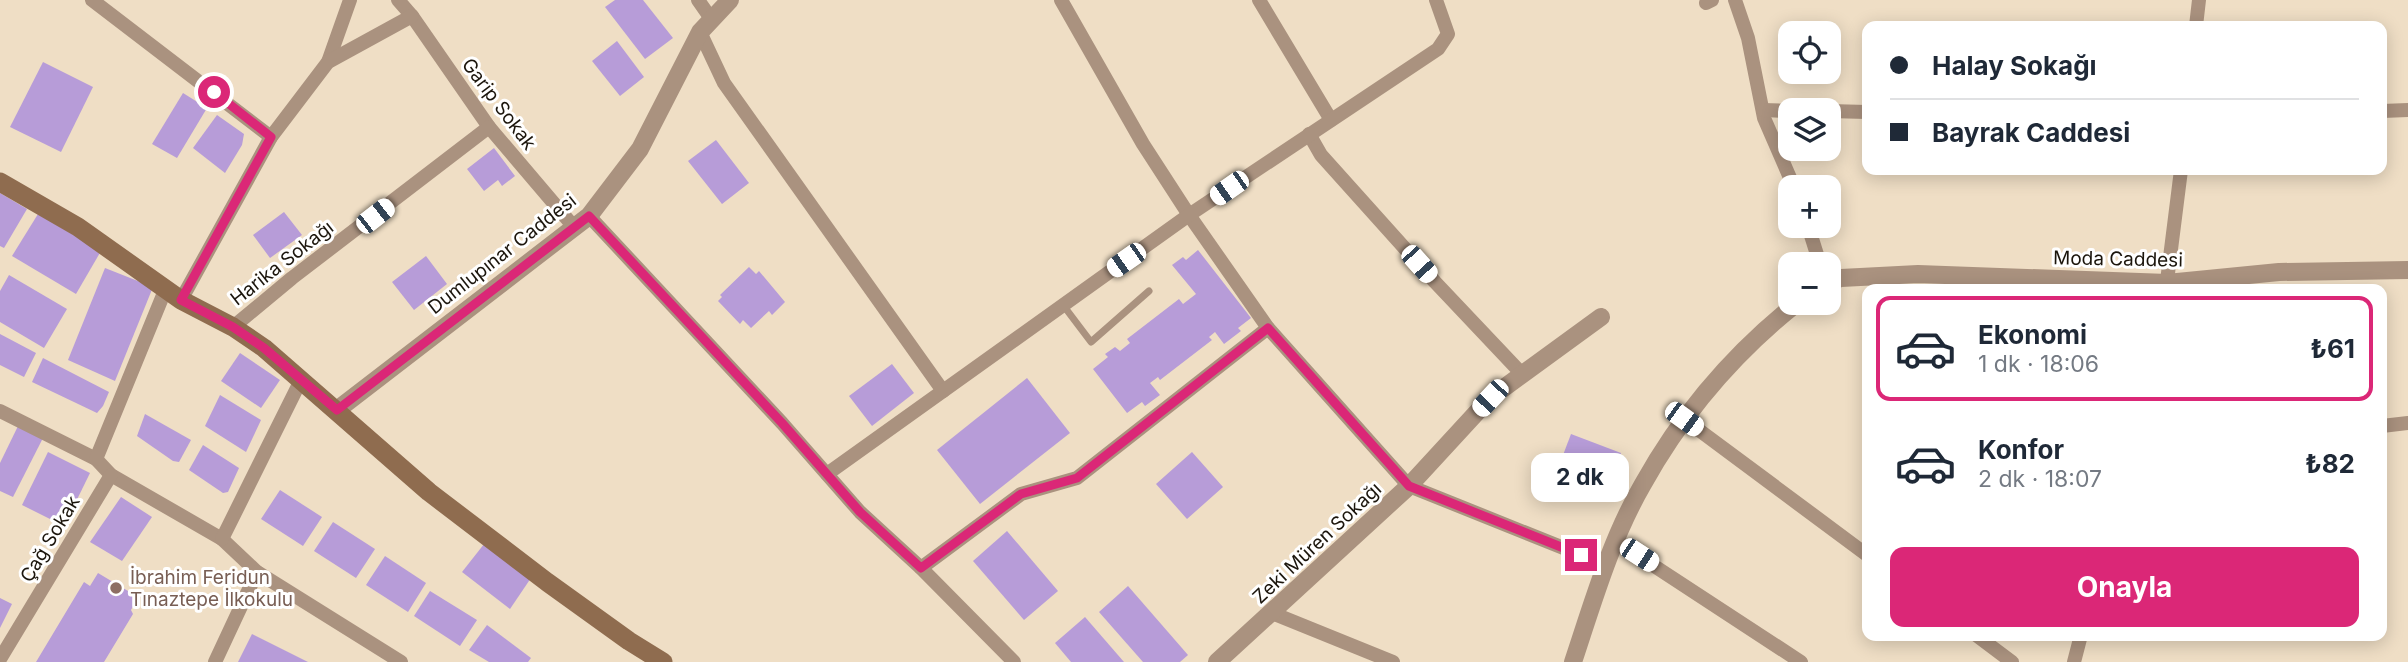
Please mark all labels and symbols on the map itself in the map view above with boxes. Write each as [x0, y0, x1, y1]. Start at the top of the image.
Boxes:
street label: Garip Sokak [457, 54, 541, 155]
route start [198, 76, 230, 108]
car [1206, 167, 1253, 209]
street label: Dumlupınar Caddesi [423, 189, 581, 319]
car [352, 195, 399, 237]
street label: Harika Sokağı [226, 216, 338, 310]
car [1103, 239, 1150, 281]
car [1398, 241, 1441, 287]
street label: Moda Caddesi [2053, 246, 2183, 272]
car [1468, 375, 1513, 421]
car [1661, 398, 1708, 440]
callout: 2 dk [1532, 454, 1630, 503]
street label: Zeki Müren Sokağı [1248, 478, 1386, 608]
street label: Çağ Sokak [15, 491, 85, 586]
car [1616, 535, 1663, 575]
route end [1565, 539, 1597, 571]
place label: İbrahim Feridun Tınaztepe İlkokulu [130, 566, 293, 611]
marker: İbrahim Feridun Tınaztepe İlkokulu [108, 580, 124, 596]

